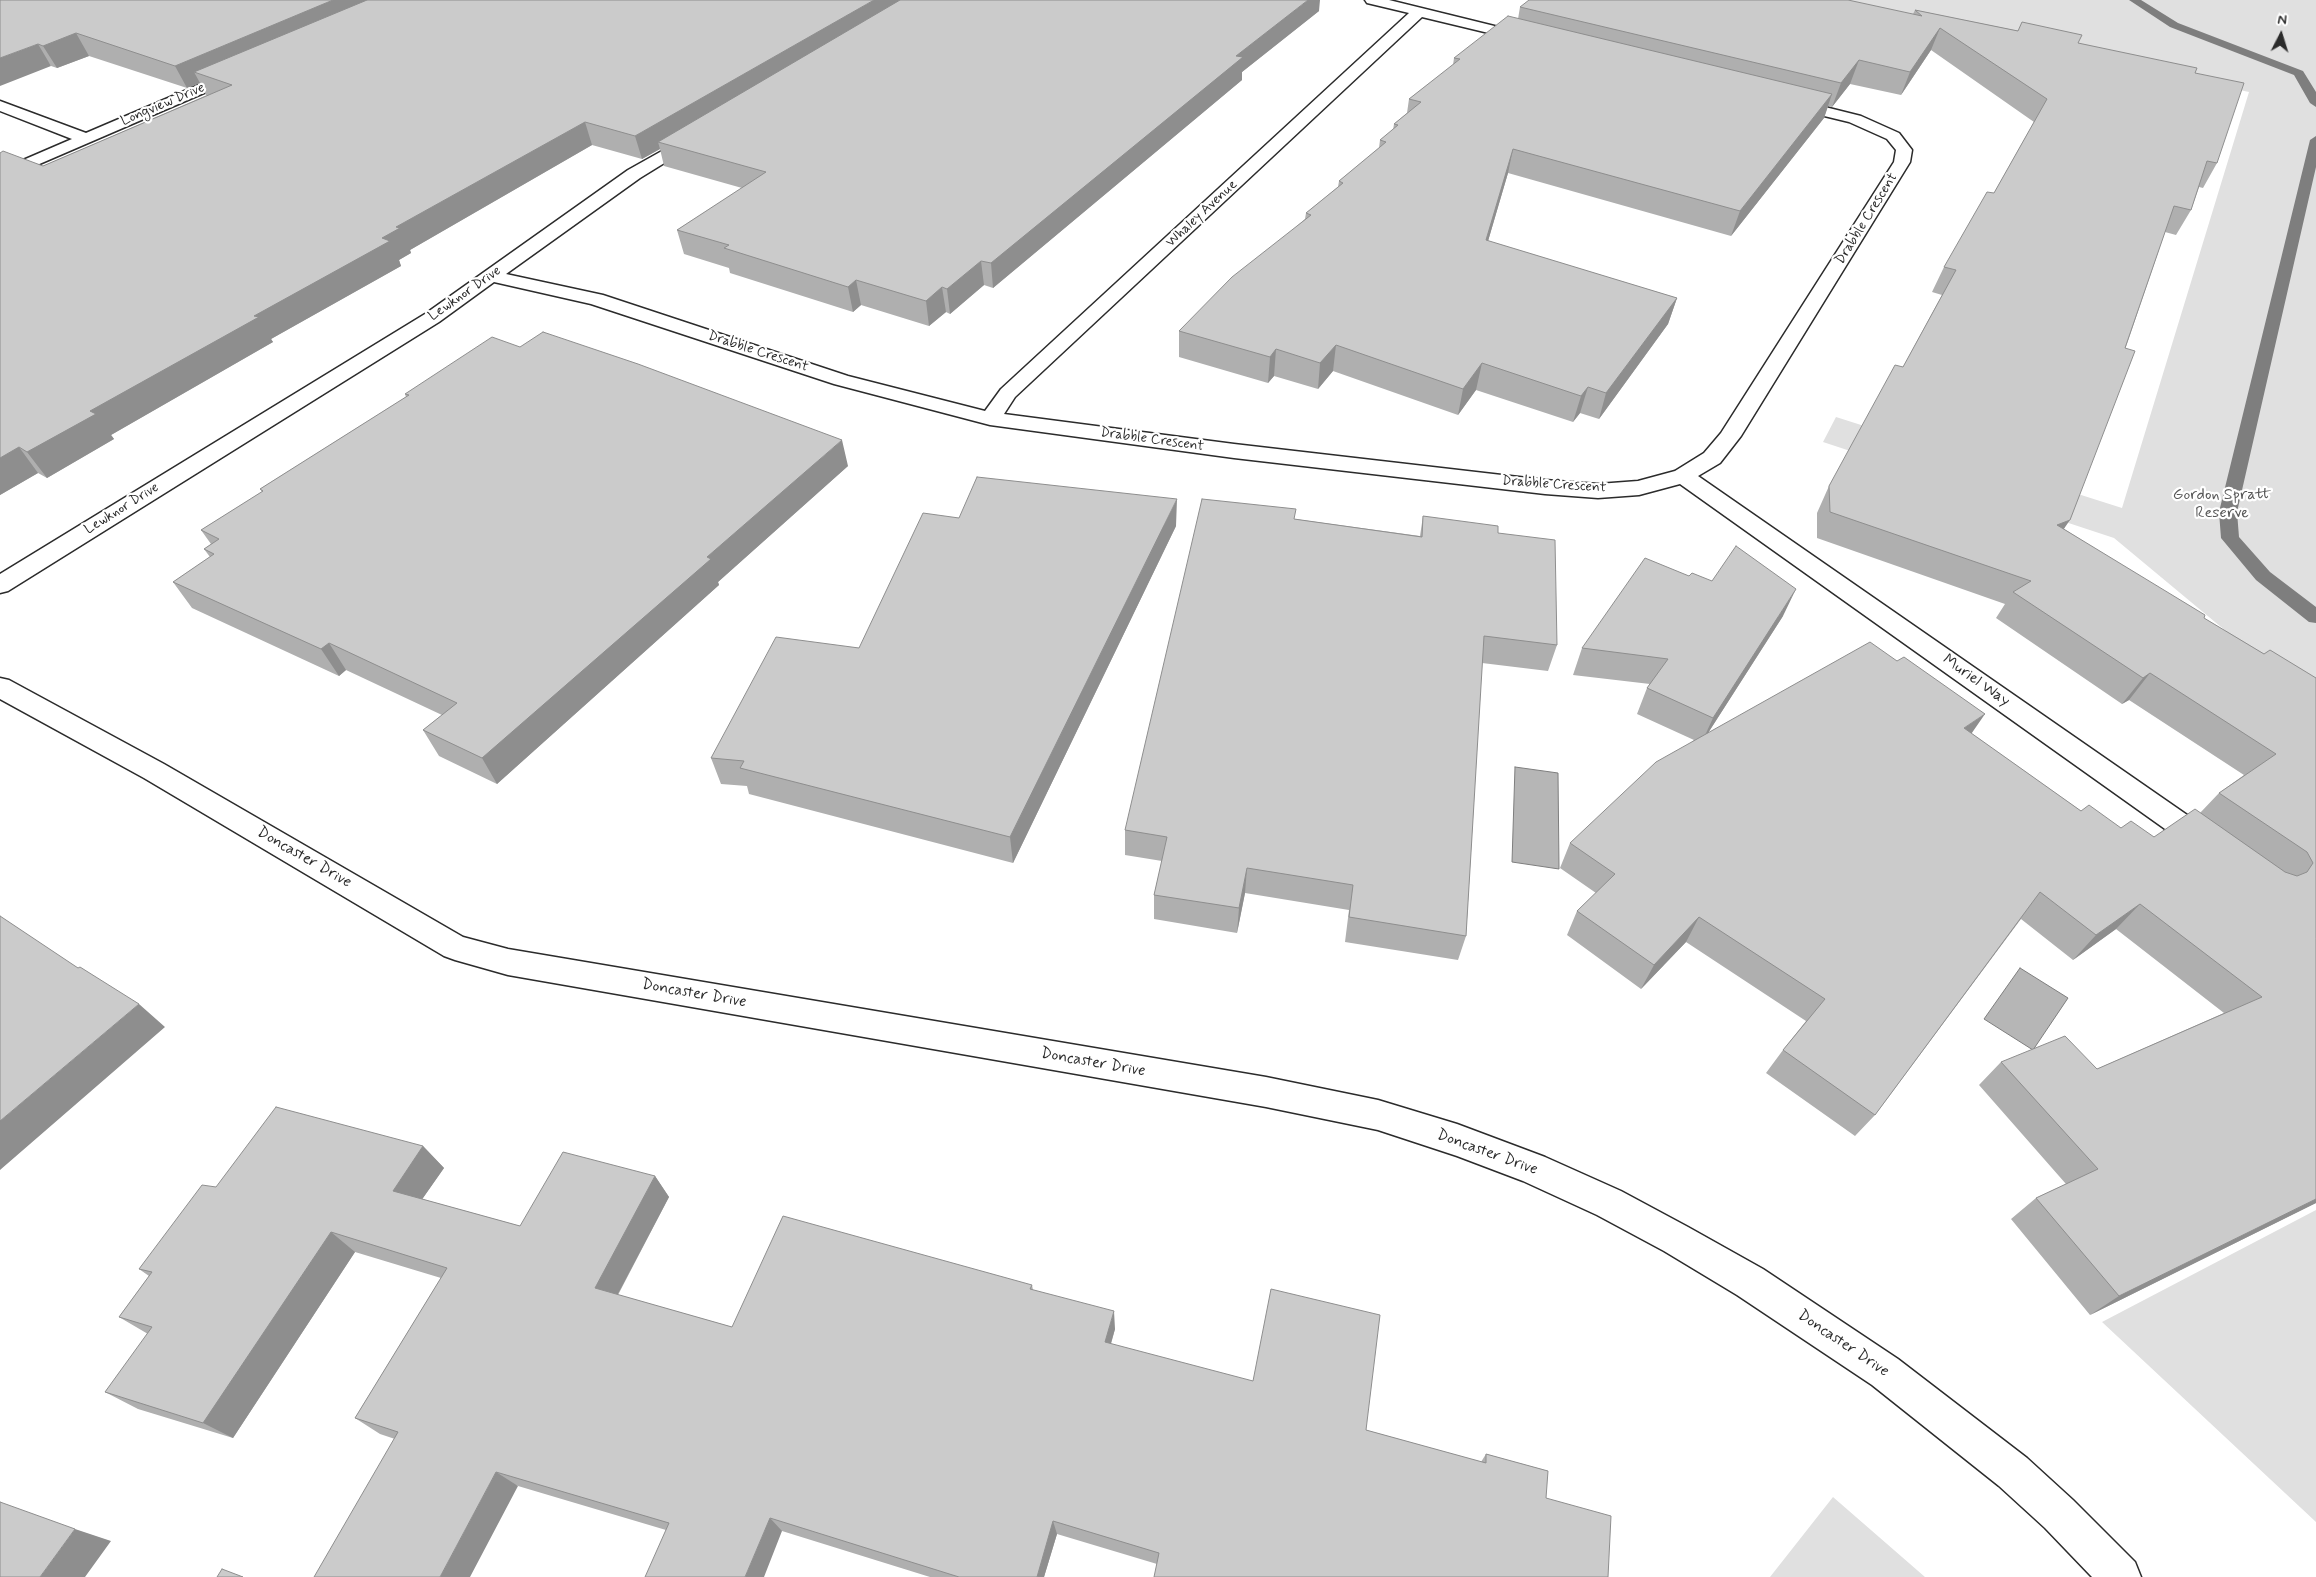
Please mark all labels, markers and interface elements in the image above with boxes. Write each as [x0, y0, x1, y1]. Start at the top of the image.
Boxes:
north arrow [2256, 10, 2306, 60]
text: N [2277, 11, 2288, 29]
street label: Longview Drive [119, 80, 207, 130]
street label: Drabble Crescent [1832, 170, 1902, 268]
street label: Whaley Avenue [1163, 177, 1241, 251]
street label: Lewknor Drive [425, 263, 505, 325]
street label: Drabble Crescent [706, 328, 810, 376]
street label: Drabble Crescent [1099, 424, 1205, 456]
street label: Drabble Crescent [1501, 473, 1607, 497]
street label: Lewknor Drive [82, 479, 162, 539]
park label: Gordon Spratt Reserve [2173, 486, 2271, 524]
street label: Muriel Way [1939, 651, 2013, 711]
street label: Doncaster Drive [253, 823, 355, 893]
street label: Doncaster Drive [640, 975, 748, 1013]
street label: Doncaster Drive [1039, 1044, 1147, 1082]
street label: Doncaster Drive [1434, 1126, 1540, 1180]
street label: Doncaster Drive [1794, 1306, 1892, 1382]

